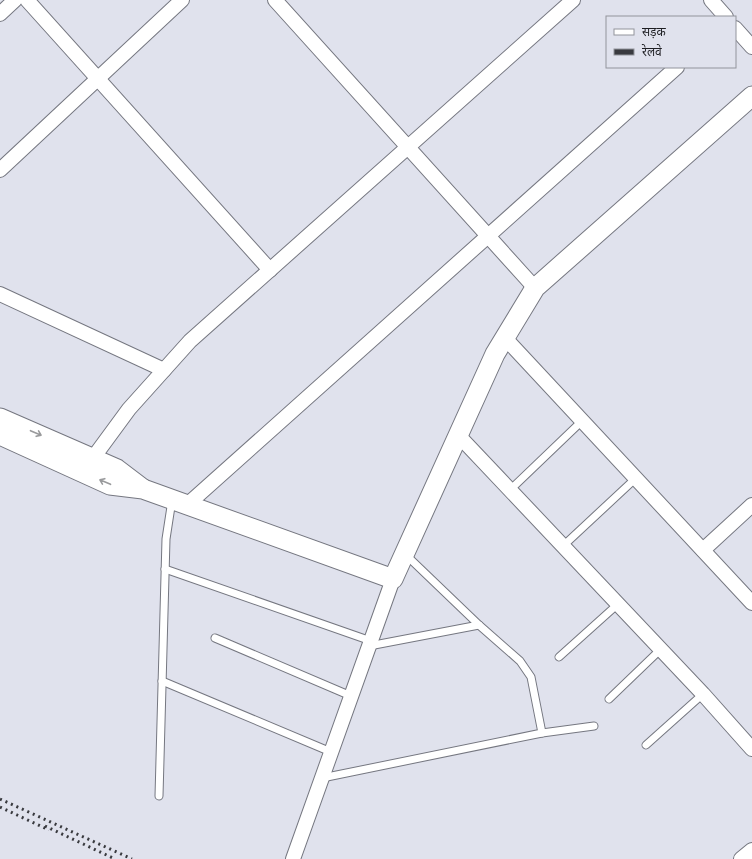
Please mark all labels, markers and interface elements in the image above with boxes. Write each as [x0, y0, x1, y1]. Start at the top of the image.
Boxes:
legend [606, 16, 736, 68]
text: सड़क [642, 25, 667, 39]
text: रेलवे [642, 44, 662, 59]
one-way arrow [29, 430, 41, 438]
one-way arrow [99, 478, 111, 485]

